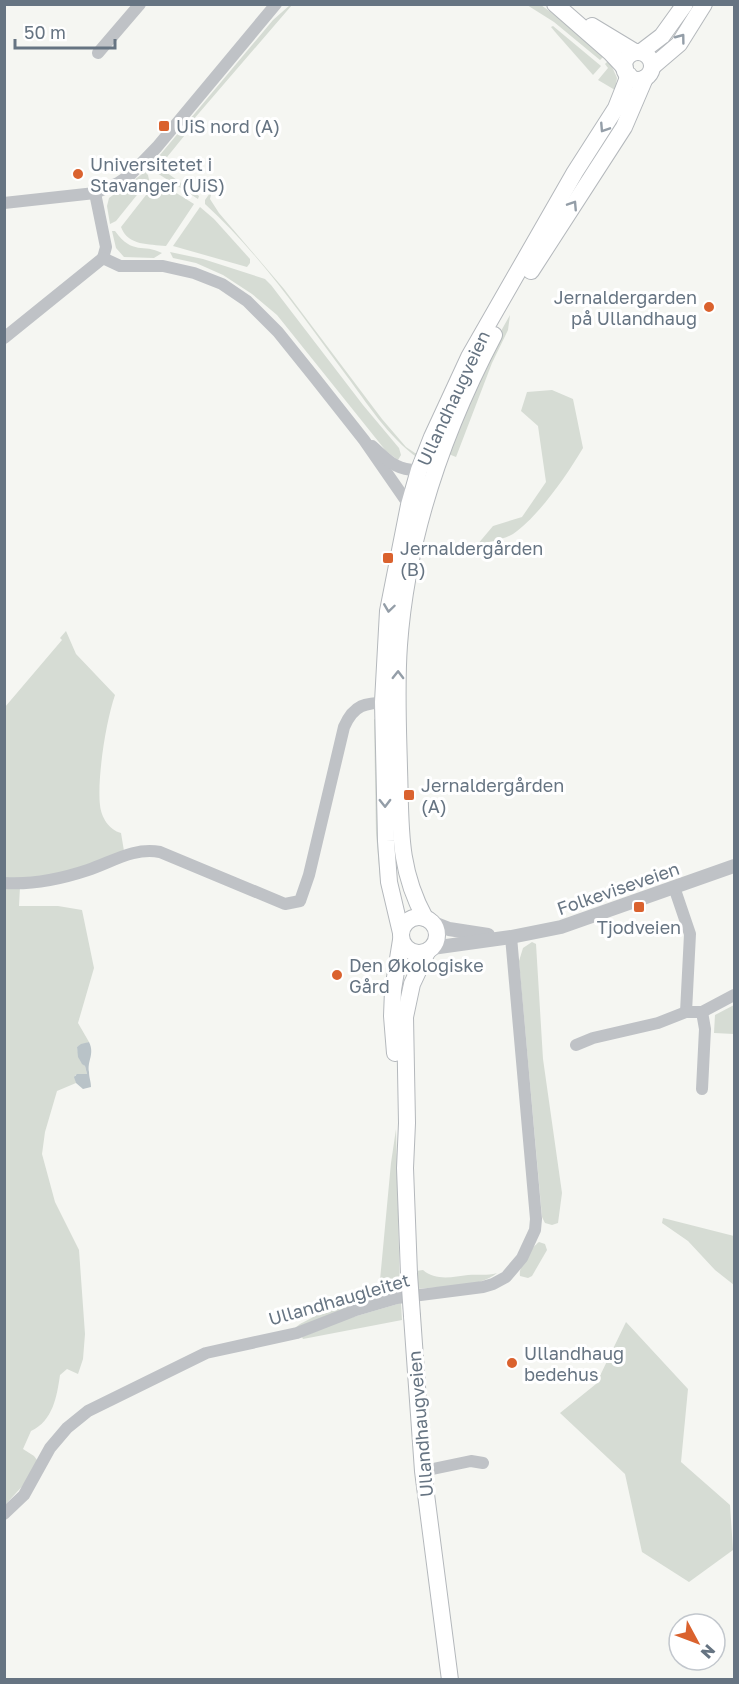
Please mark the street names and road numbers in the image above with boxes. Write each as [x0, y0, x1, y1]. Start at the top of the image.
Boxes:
street label: Ullandhaugveien [412, 327, 494, 469]
street label: Folkeviseveien [554, 857, 682, 919]
street label: Ullandhaugleitet [266, 1268, 412, 1330]
street label: Ullandhaugveien [403, 1350, 437, 1498]

